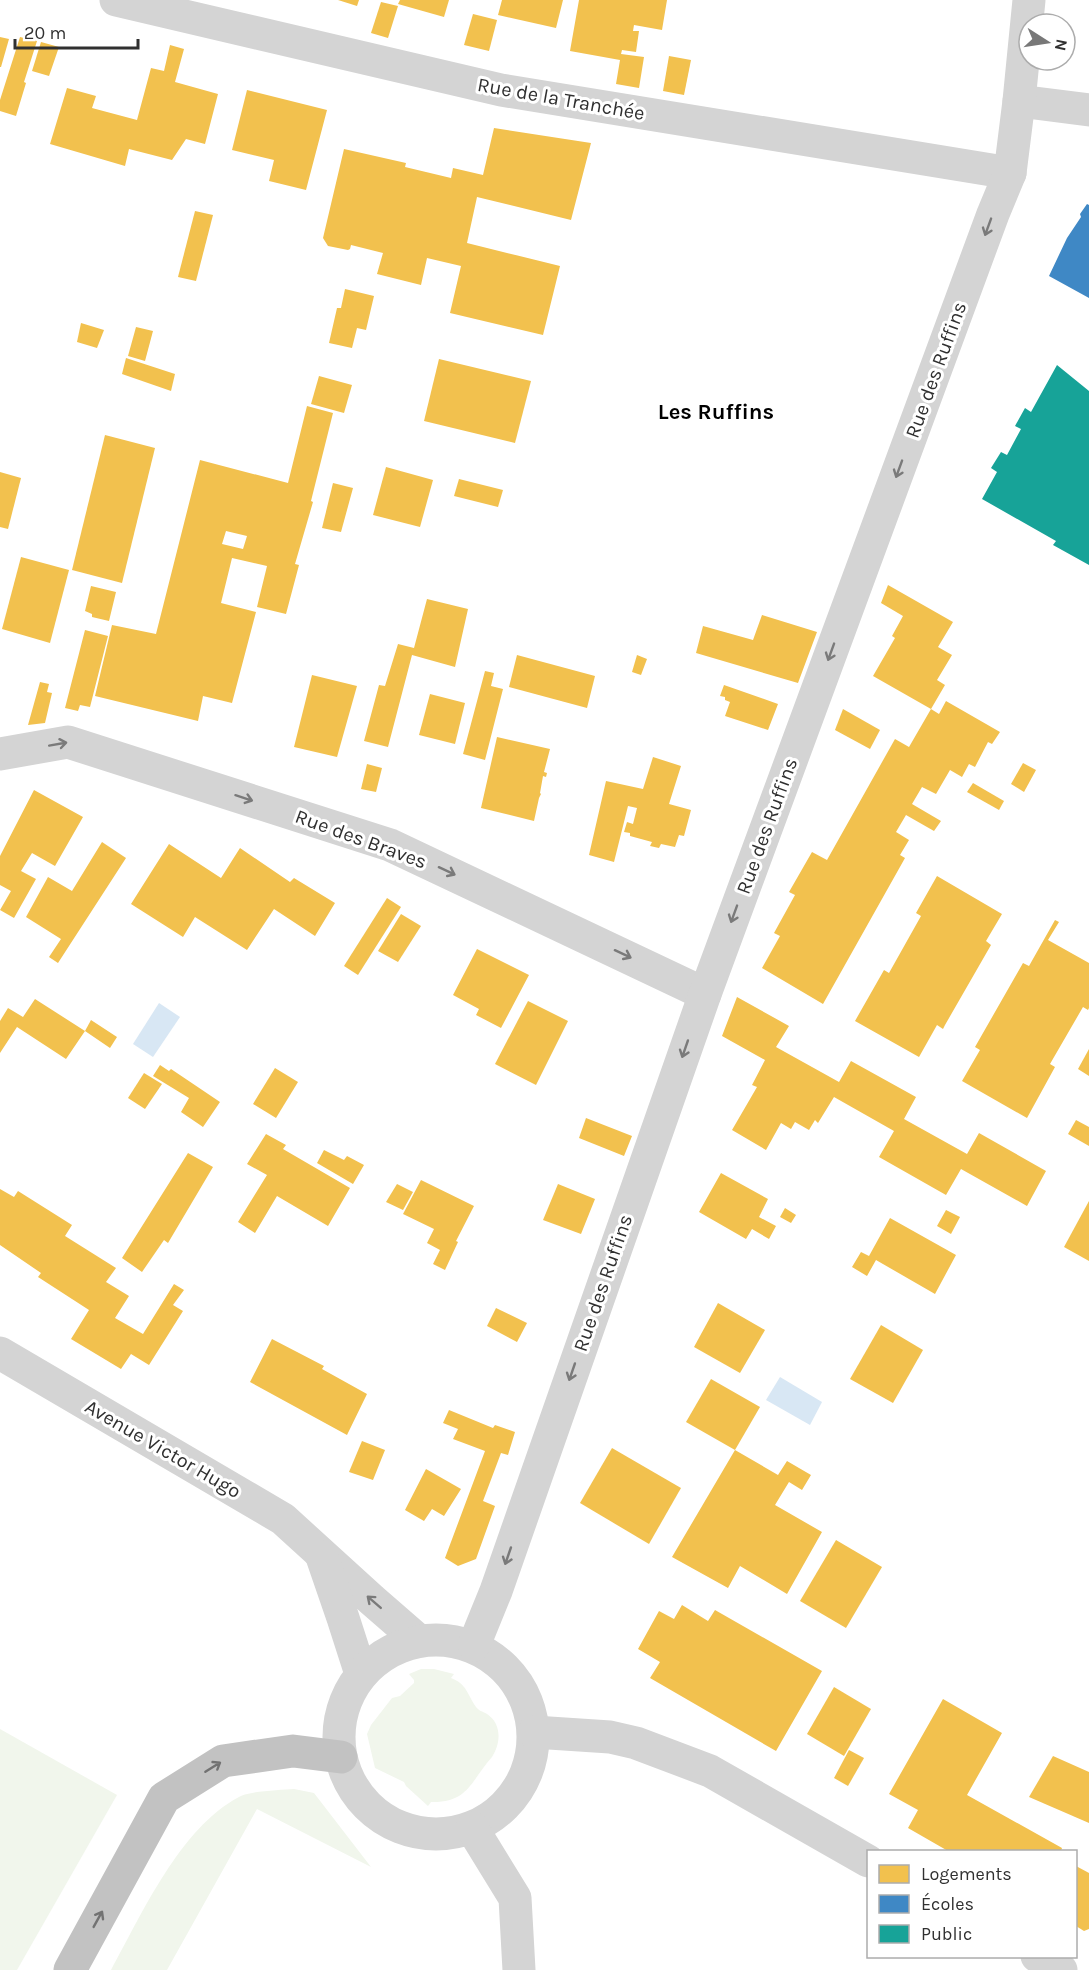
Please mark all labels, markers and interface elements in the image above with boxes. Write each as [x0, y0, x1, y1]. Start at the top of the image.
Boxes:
scale bar [15, 12, 138, 50]
north arrow [1017, 12, 1077, 72]
text: 20 m [24, 22, 66, 44]
text: N [1051, 37, 1072, 53]
street label: Rue de la Tranchée [476, 73, 646, 125]
one-way arrow [982, 217, 993, 236]
street label: Rue des Ruffins [901, 299, 971, 441]
district label: Les Ruffins [658, 399, 774, 425]
one-way arrow [893, 459, 904, 478]
one-way arrow [825, 642, 836, 661]
one-way arrow [47, 738, 67, 749]
street label: Rue des Ruffins [732, 755, 802, 897]
one-way arrow [234, 793, 253, 804]
street label: Rue des Braves [292, 805, 430, 873]
one-way arrow [437, 866, 455, 878]
one-way arrow [728, 904, 739, 923]
one-way arrow [614, 948, 632, 960]
one-way arrow [679, 1039, 690, 1058]
street label: Rue des Ruffins [569, 1211, 637, 1355]
one-way arrow [566, 1362, 577, 1380]
street label: Avenue Victor Hugo [81, 1395, 245, 1503]
one-way arrow [501, 1546, 512, 1564]
one-way arrow [367, 1595, 382, 1609]
one-way arrow [204, 1761, 221, 1774]
legend [867, 1850, 1077, 1958]
text: Logements [921, 1863, 1012, 1885]
text: Écoles [921, 1892, 974, 1915]
one-way arrow [93, 1910, 104, 1928]
text: Public [921, 1923, 972, 1945]

